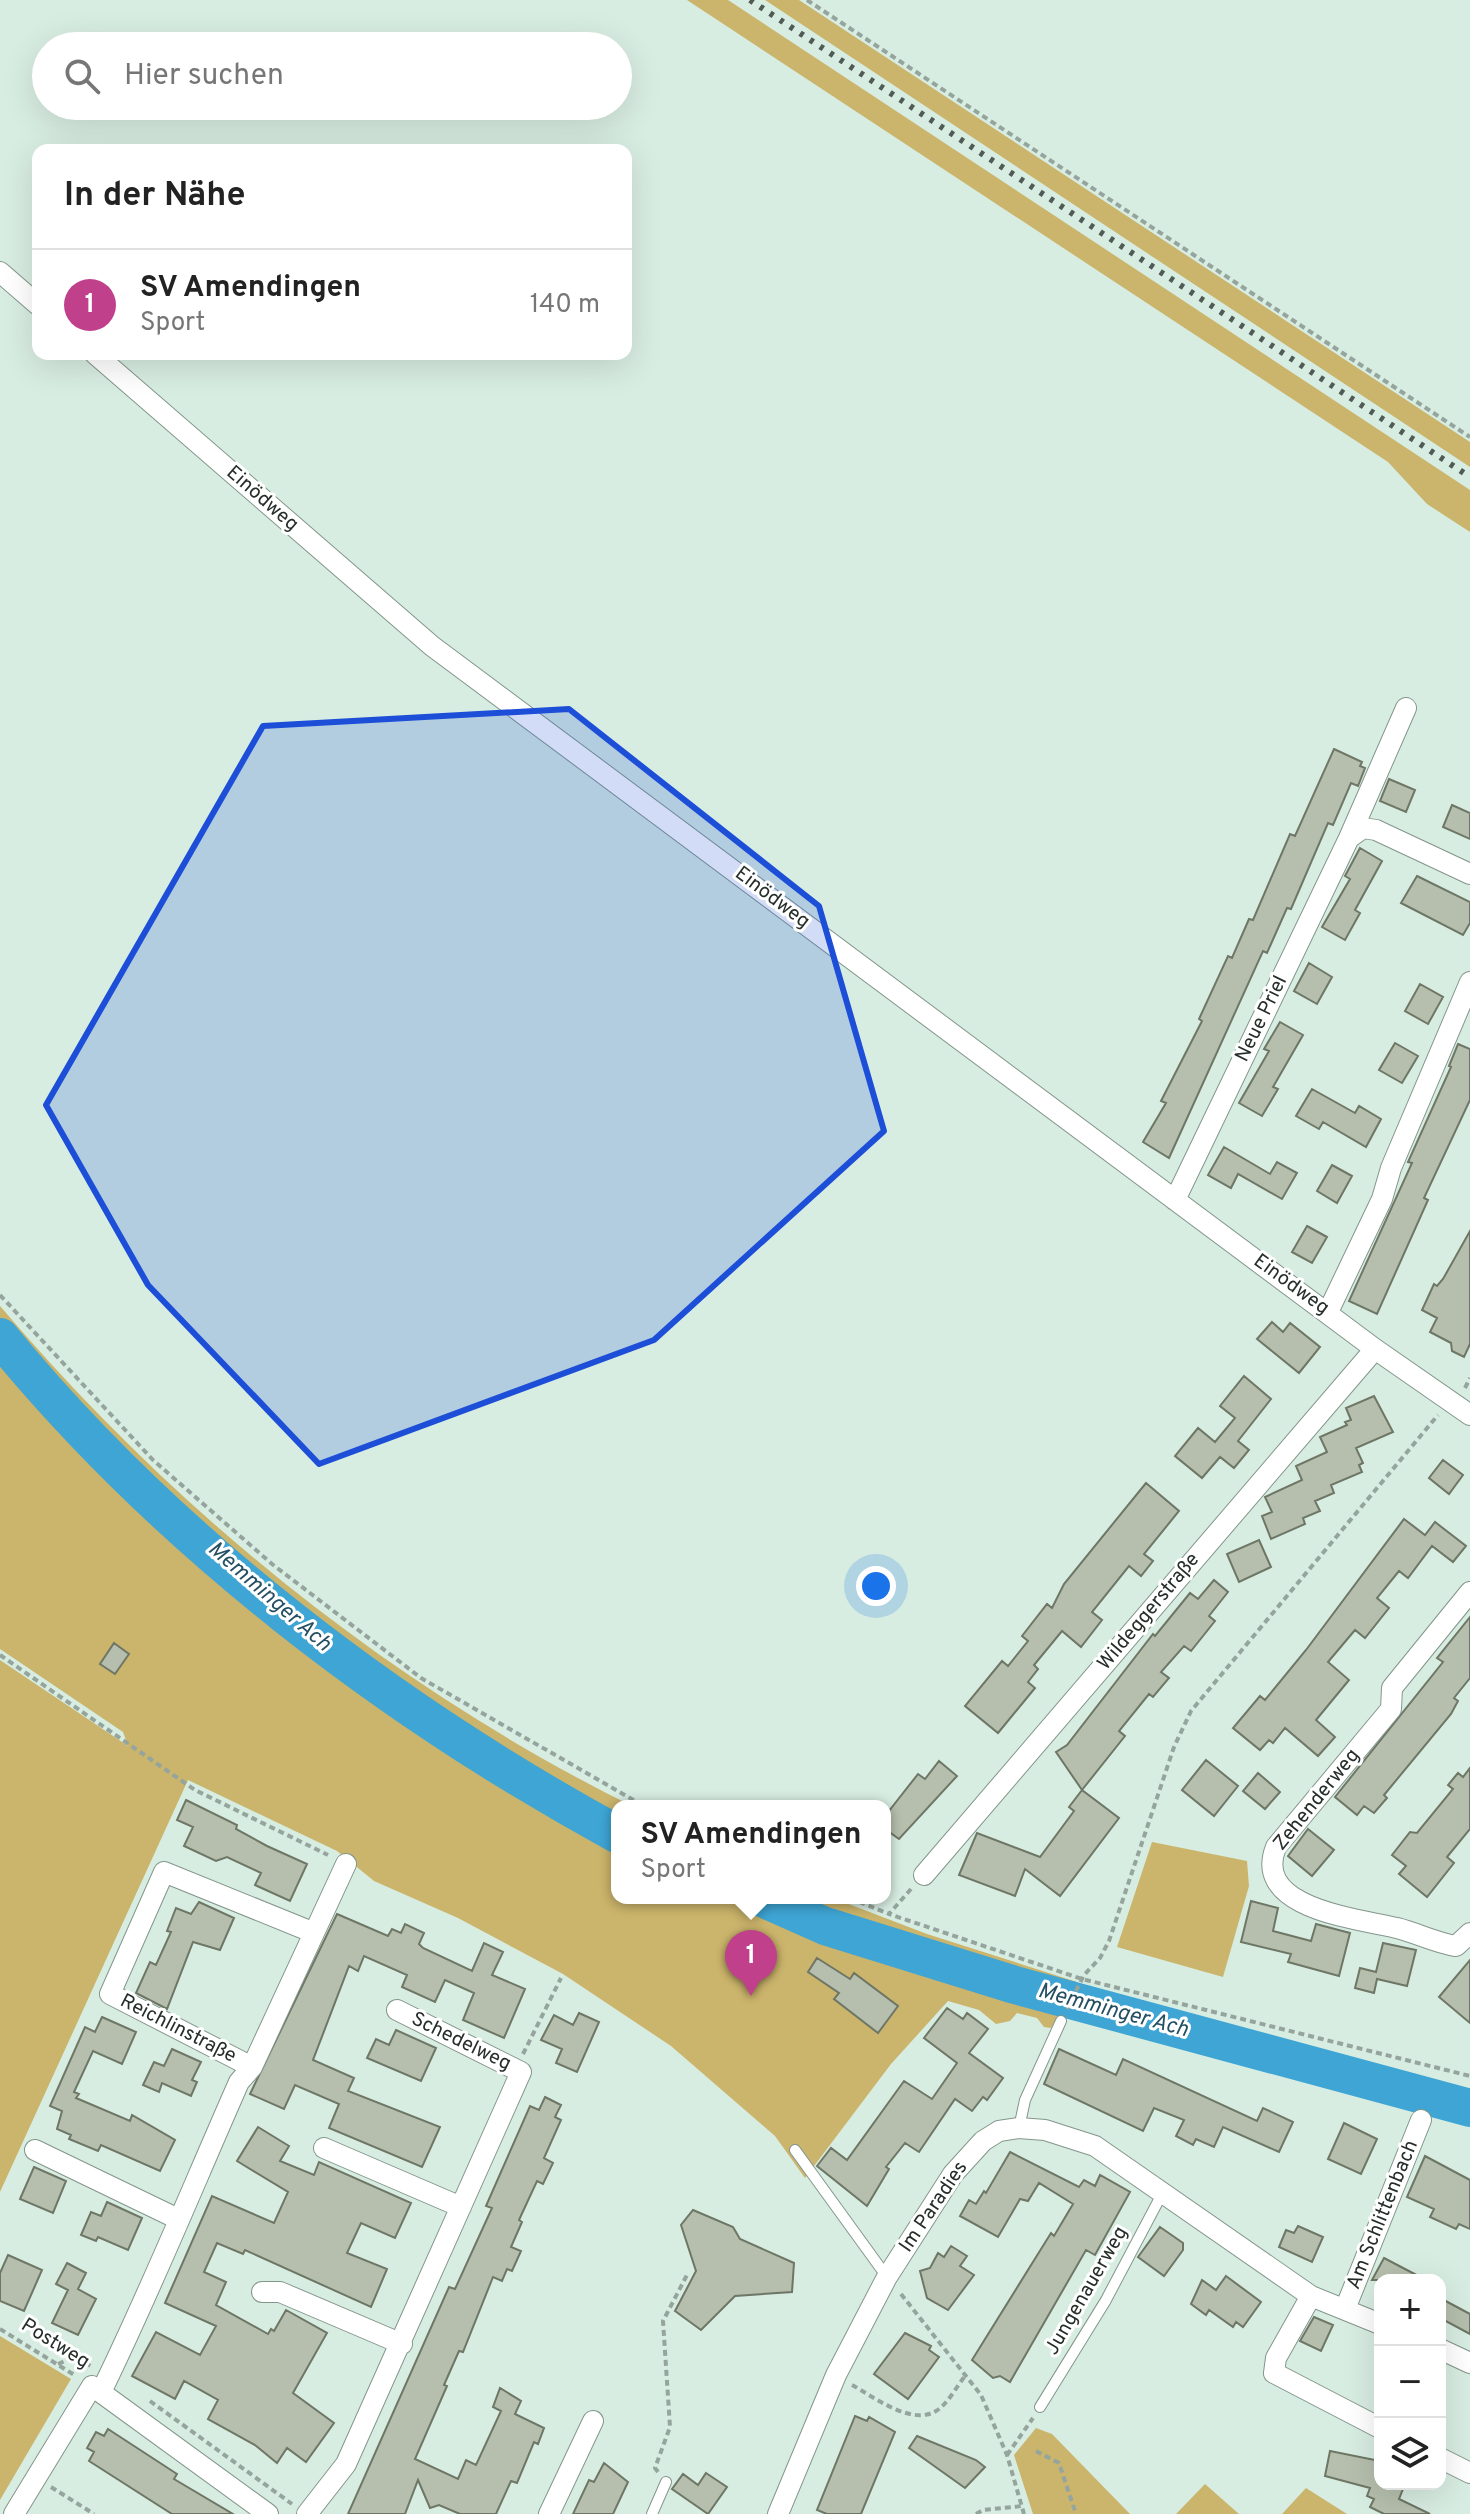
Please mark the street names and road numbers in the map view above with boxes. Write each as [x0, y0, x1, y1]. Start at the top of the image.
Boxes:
street label: Einödweg [220, 460, 304, 538]
street label: Einödweg [729, 861, 815, 935]
street label: Neue Priel [1230, 972, 1294, 1066]
street label: Einödweg [1248, 1249, 1334, 1321]
street label: Wildeggerstraße [1092, 1548, 1206, 1676]
street label: Zehenderweg [1268, 1744, 1366, 1856]
street label: Reichlinstraße [115, 1989, 241, 2069]
street label: Schedelweg [407, 2007, 515, 2077]
street label: Am Schlittenbach [1341, 2136, 1425, 2294]
street label: Im Paradies [894, 2156, 974, 2258]
street label: Jungenauerweg [1040, 2222, 1134, 2360]
street label: Postweg [16, 2313, 94, 2375]

